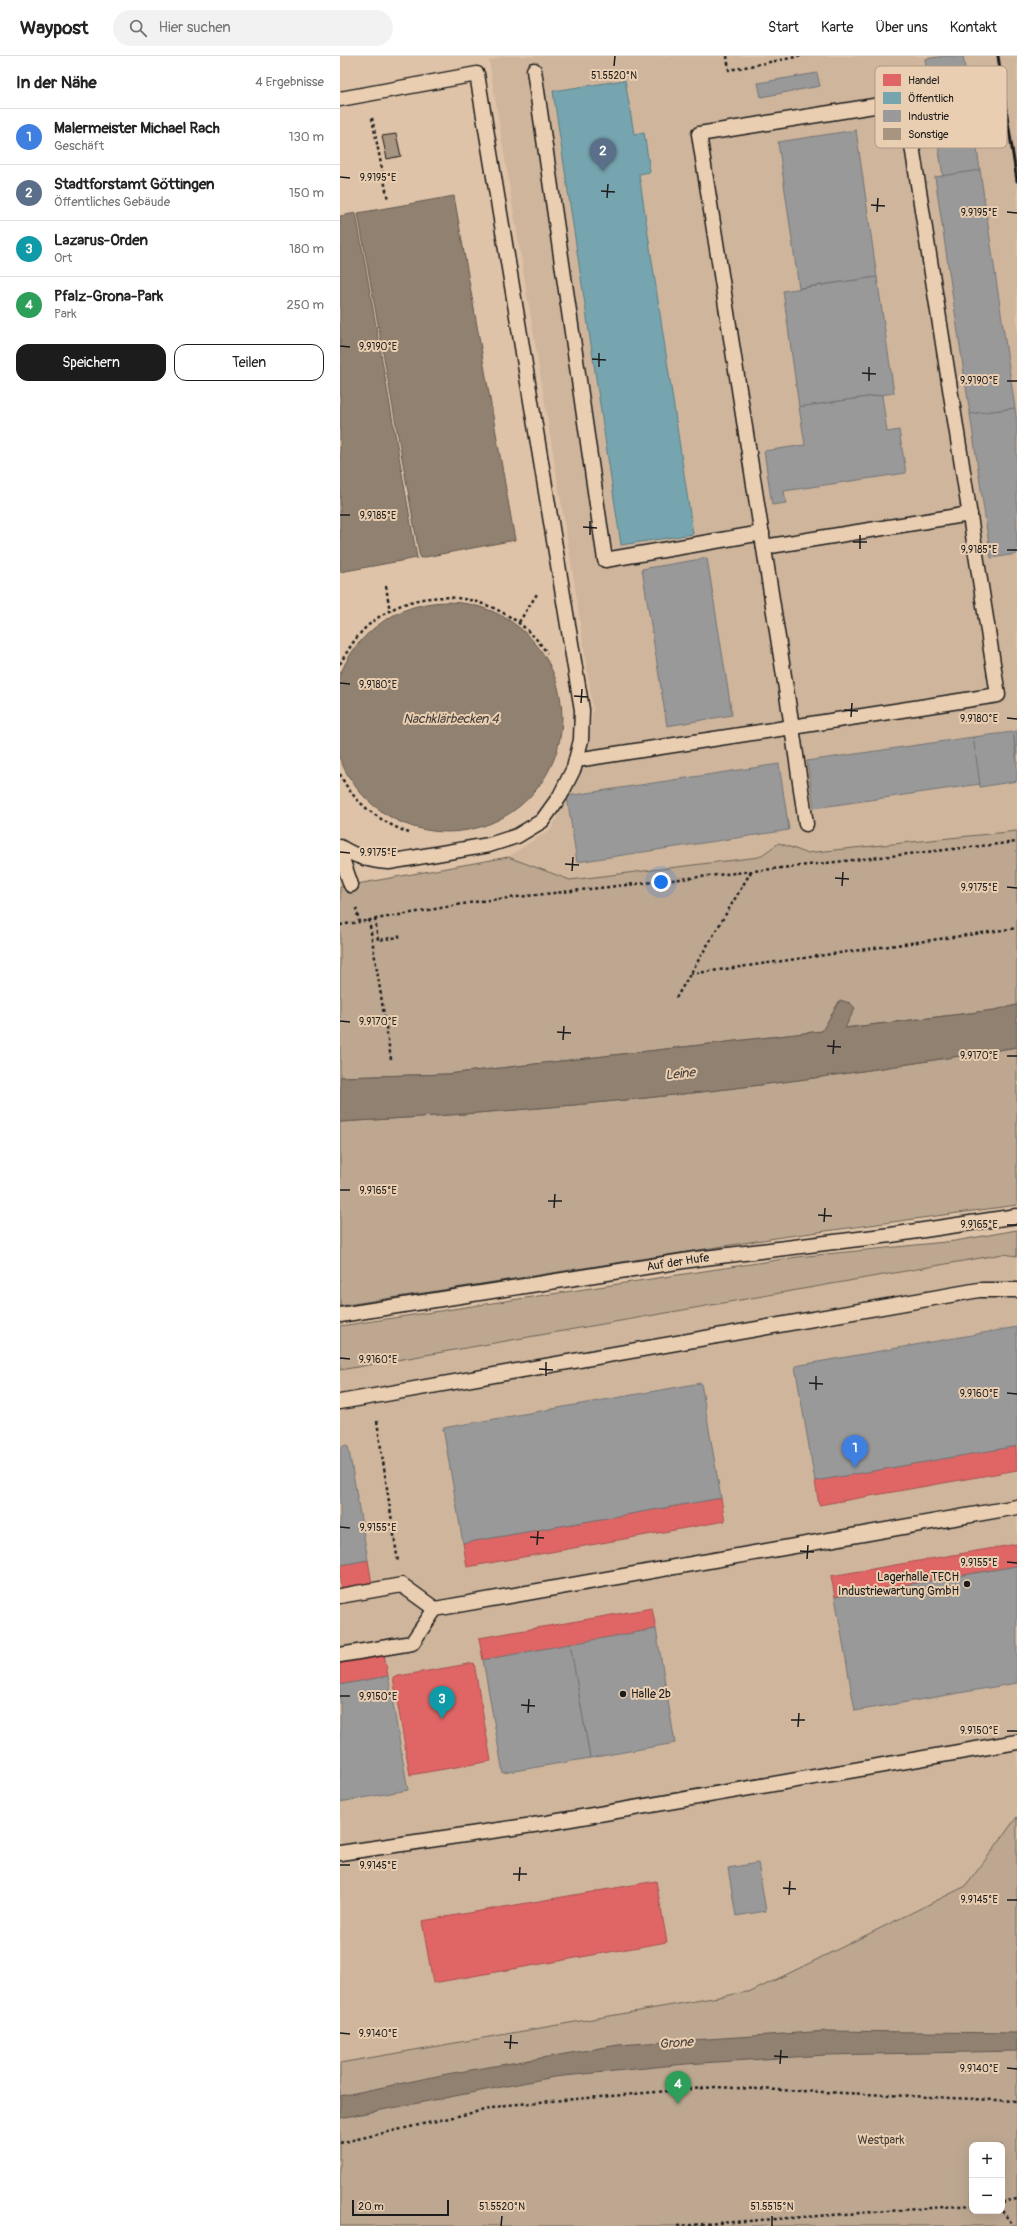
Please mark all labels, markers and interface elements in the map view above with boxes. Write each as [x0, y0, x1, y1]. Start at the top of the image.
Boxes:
search box [113, 10, 393, 46]
text: Waypost [20, 16, 89, 40]
icon: search [127, 17, 149, 39]
text: Hier suchen [159, 18, 231, 37]
text: Start [768, 19, 799, 36]
text: Karte [821, 19, 853, 36]
text: Über uns [875, 19, 928, 36]
text: Kontakt [950, 19, 997, 36]
legend [875, 66, 1007, 148]
text: 51.5520°N [591, 70, 637, 82]
text: In der Nähe [16, 72, 97, 93]
text: 4 Ergebnisse [255, 74, 324, 90]
text: Handel [908, 74, 940, 87]
text: Öffentlich [908, 92, 954, 105]
text: Industrie [908, 110, 949, 123]
text: Malermeister Michael Rach [54, 119, 220, 138]
text: Sonstige [908, 128, 949, 141]
text: 1 [26, 129, 32, 145]
text: 130 m [288, 129, 324, 145]
text: Geschäft [54, 138, 104, 154]
pin: 2 [590, 138, 616, 171]
text: 9.9195°E [360, 172, 396, 184]
text: Stadtforstamt Göttingen [54, 175, 215, 194]
text: 2 [25, 185, 33, 201]
text: 150 m [289, 185, 324, 201]
text: Öffentliches Gebäude [54, 194, 170, 210]
text: 9.9195°E [961, 207, 997, 219]
text: Lazarus-Orden [54, 231, 148, 250]
text: 3 [25, 241, 33, 257]
text: 180 m [289, 241, 324, 257]
text: Ort [54, 250, 72, 266]
text: Pfalz-Grona-Park [54, 287, 163, 306]
text: 4 [25, 297, 33, 313]
text: 250 m [286, 297, 324, 313]
text: Park [54, 306, 77, 322]
text: 9.9190°E [359, 341, 397, 353]
button: Speichern [16, 344, 166, 381]
button: Teilen [174, 344, 324, 381]
text: 9.9190°E [960, 375, 998, 387]
text: 9.9185°E [360, 510, 396, 522]
text: 9.9185°E [961, 544, 997, 556]
text: 9.9180°E [359, 679, 397, 691]
water label: Nachklärbecken 4 [403, 711, 499, 727]
text: 9.9180°E [960, 713, 998, 725]
text: 9.9175°E [360, 847, 396, 859]
your location [651, 872, 671, 892]
text: 9.9175°E [961, 882, 997, 894]
text: 9.9170°E [359, 1016, 397, 1028]
text: 9.9170°E [960, 1050, 998, 1062]
water label: Leine [664, 1064, 697, 1084]
text: 9.9165°E [359, 1185, 397, 1197]
text: 9.9165°E [960, 1219, 998, 1231]
street label: Auf der Hufe [645, 1250, 710, 1275]
text: 9.9160°E [359, 1354, 397, 1366]
text: 9.9160°E [960, 1388, 998, 1400]
pin: 1 [842, 1435, 868, 1468]
text: 9.9155°E [360, 1522, 396, 1534]
text: 9.9155°E [961, 1557, 997, 1569]
place label: Lagerhalle TECH Industriewartung GmbH [838, 1570, 959, 1599]
marker: Lagerhalle TECH Industriewartung GmbH [962, 1579, 972, 1589]
pin: 3 [429, 1686, 455, 1719]
place label: Halle 2b [631, 1687, 671, 1702]
marker: Halle 2b [618, 1689, 628, 1699]
text: 9.9150°E [359, 1691, 397, 1703]
text: 9.9150°E [960, 1725, 998, 1737]
text: 9.9145°E [359, 1860, 397, 1872]
text: 9.9145°E [960, 1894, 998, 1906]
text: 9.9140°E [359, 2028, 397, 2040]
water label: Grone [659, 2034, 695, 2052]
text: 9.9140°E [960, 2063, 998, 2075]
pin: 4 [665, 2071, 691, 2104]
park label: Westpark [858, 2133, 904, 2148]
map controls [969, 2142, 1005, 2214]
button: + [969, 2142, 1005, 2178]
button: − [969, 2178, 1005, 2214]
scale bar [352, 2198, 449, 2217]
text: 20 m [358, 2200, 384, 2213]
text: 51.5520°N [479, 2201, 525, 2213]
text: 51.5515°N [751, 2201, 794, 2213]

